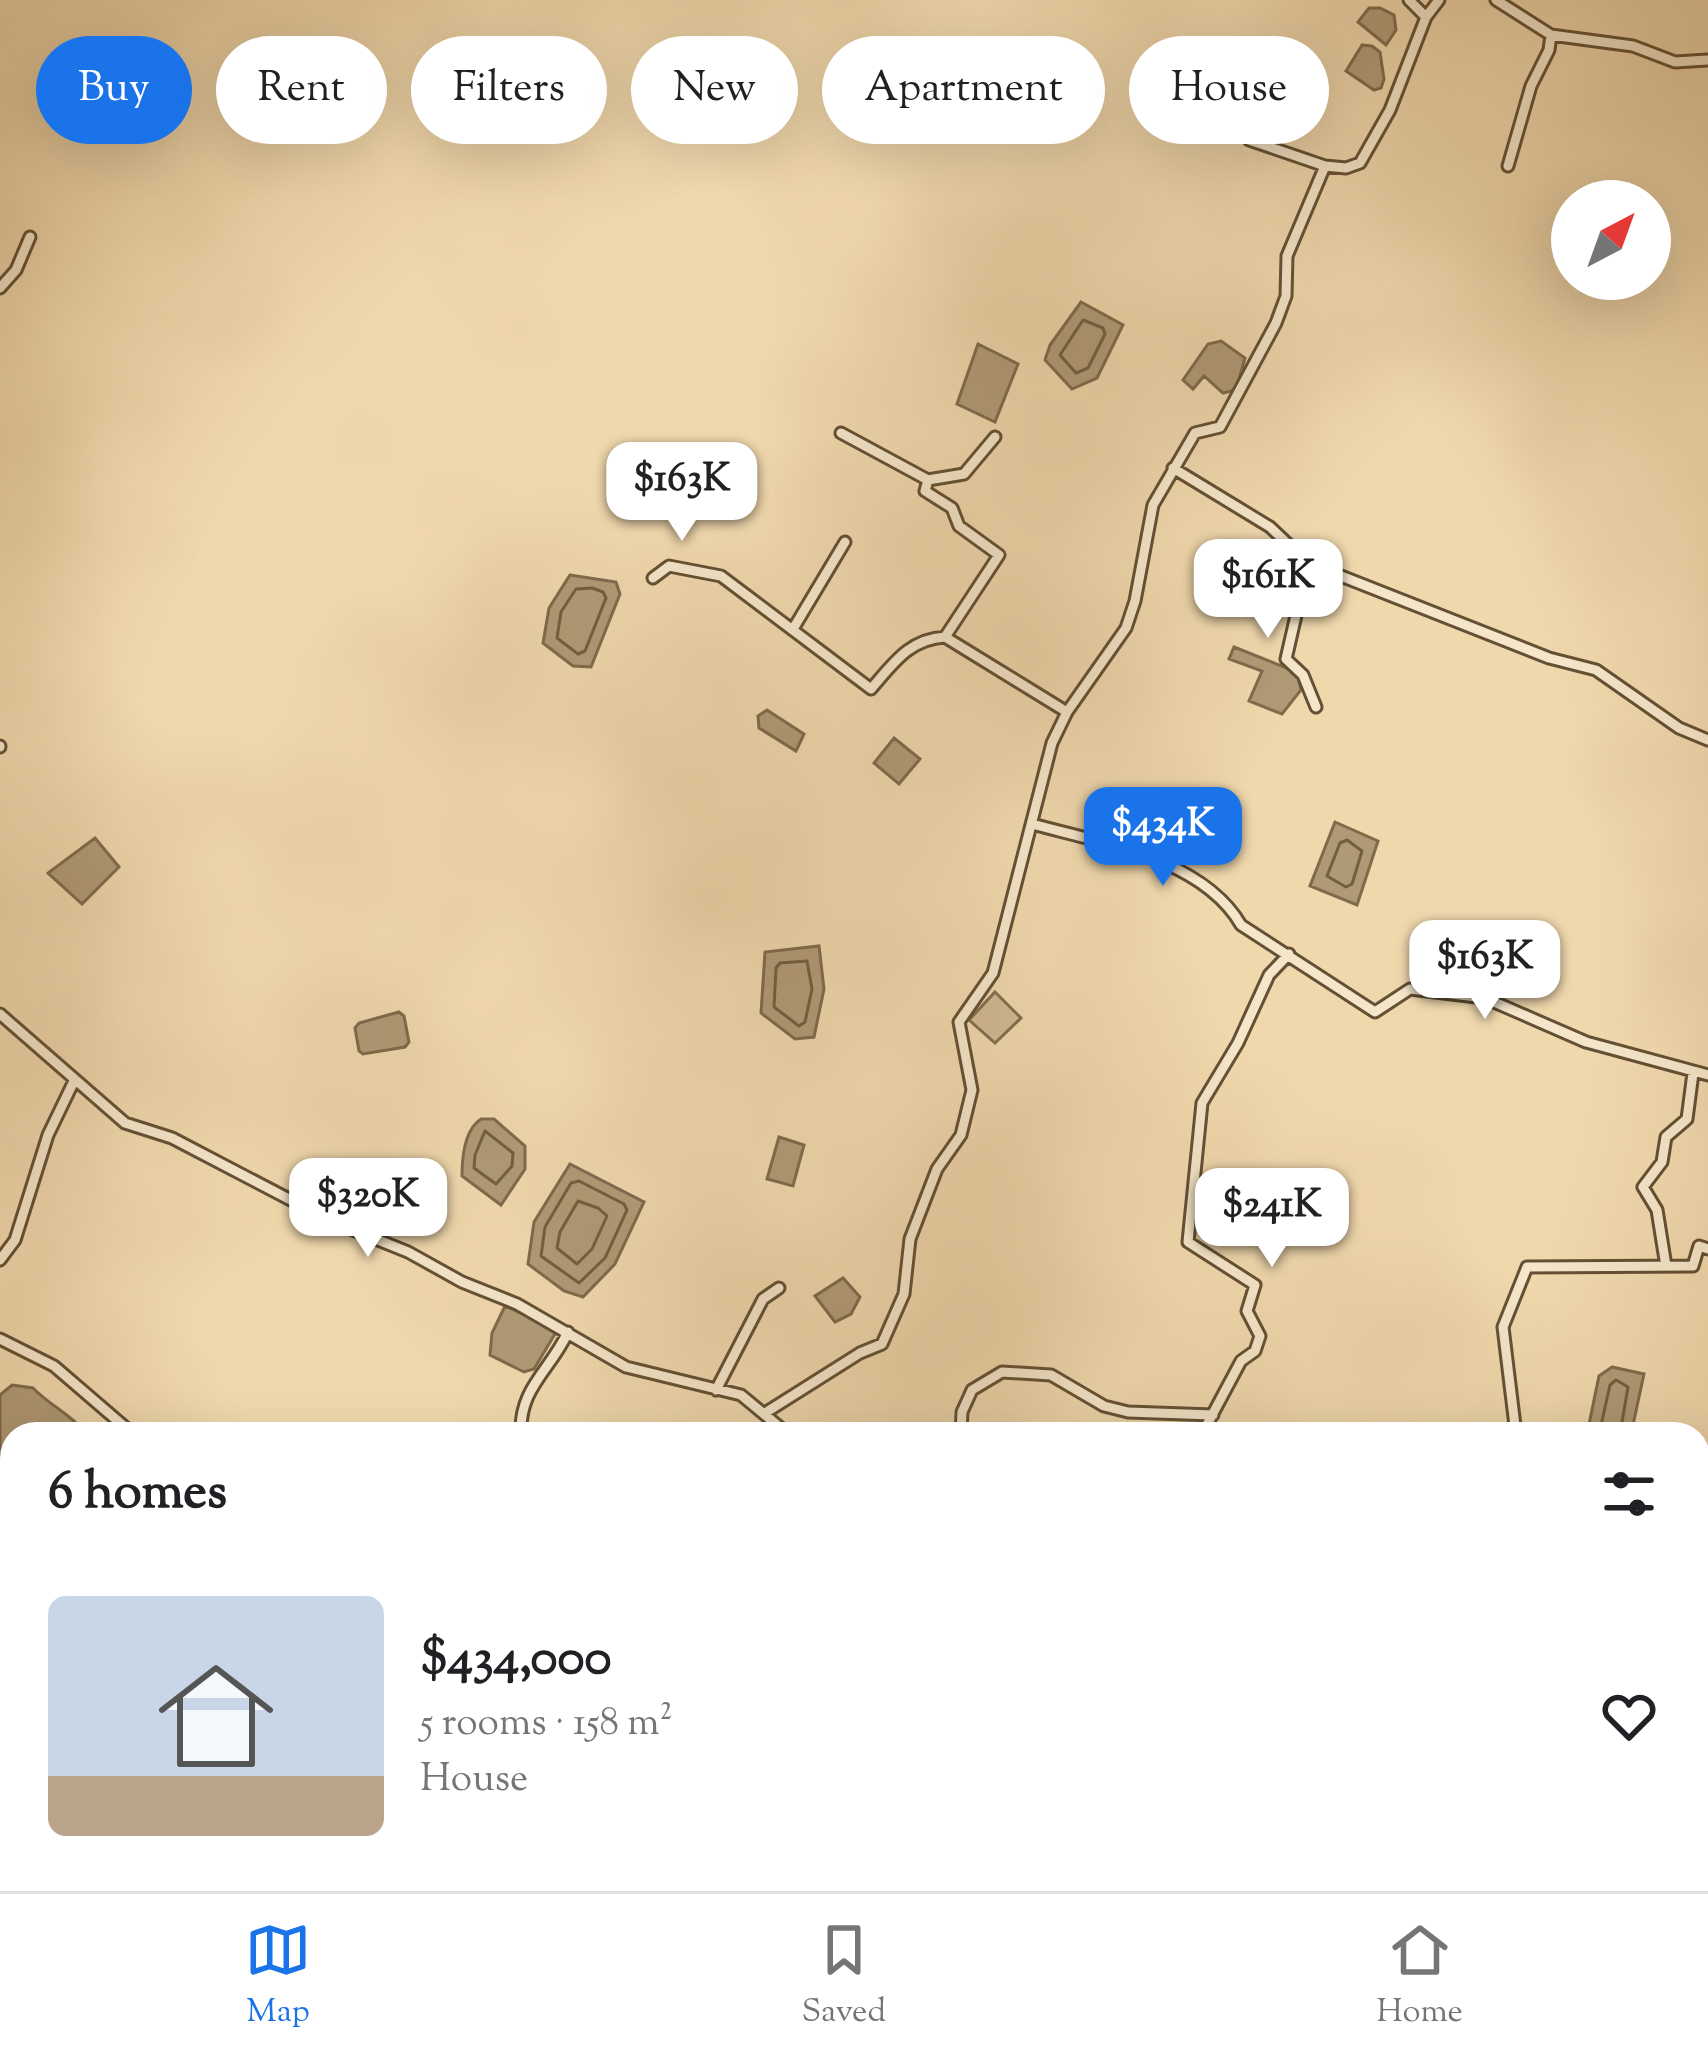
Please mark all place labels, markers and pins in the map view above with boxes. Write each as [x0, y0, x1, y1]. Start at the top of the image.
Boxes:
pin: $163K [598, 442, 766, 544]
pin: $161K [1184, 539, 1352, 641]
pin: $434K [1079, 787, 1247, 889]
pin: $163K [1401, 920, 1569, 1022]
pin: $320K [284, 1158, 452, 1260]
pin: $241K [1188, 1168, 1356, 1270]

